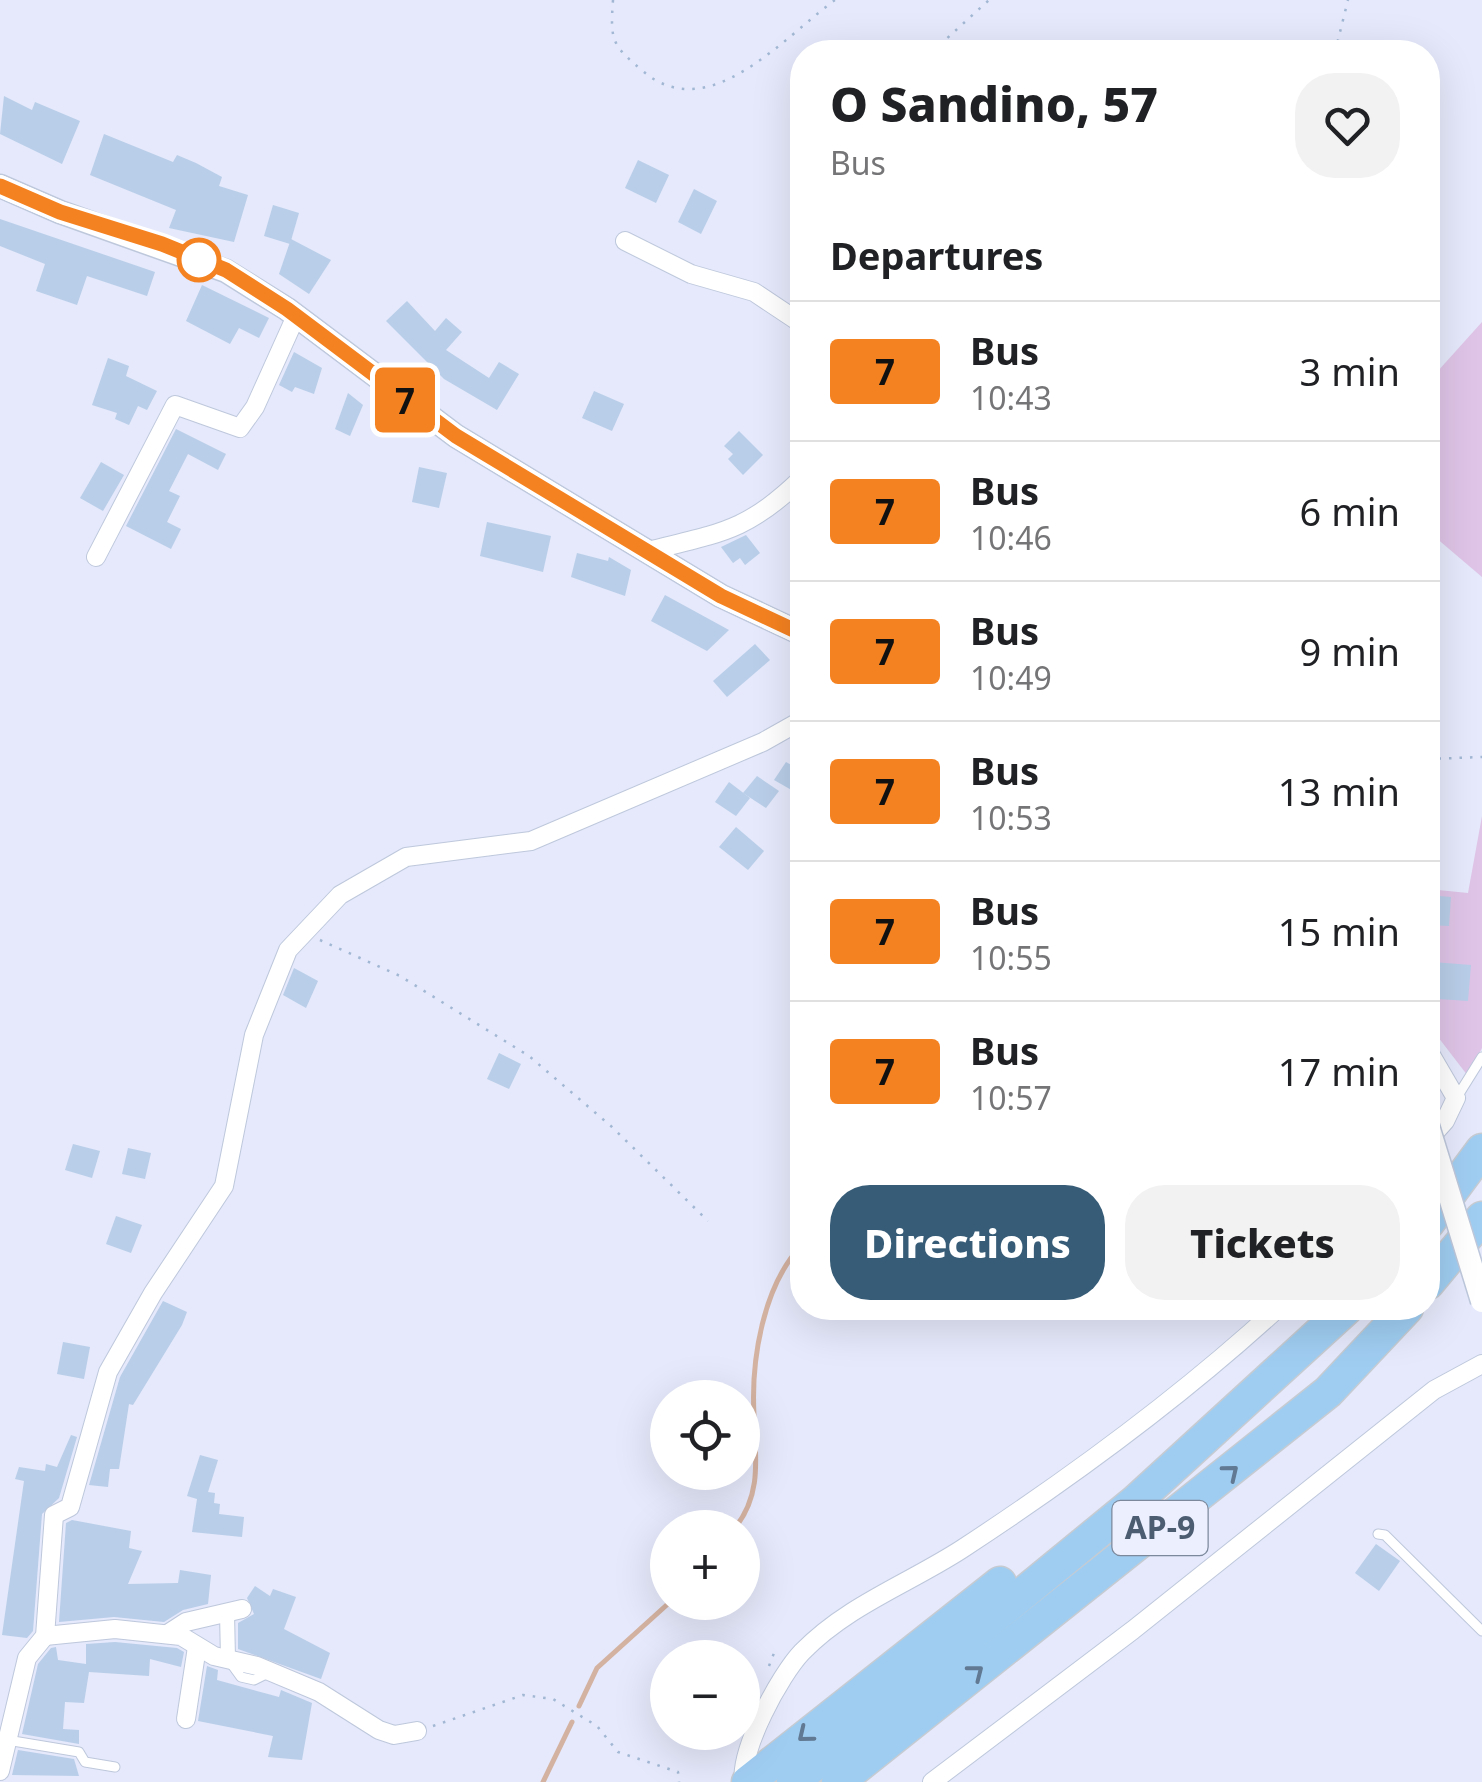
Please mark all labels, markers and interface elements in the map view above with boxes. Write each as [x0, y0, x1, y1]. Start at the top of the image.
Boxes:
text: O Sandino, 57 [830, 71, 1158, 136]
button: heart [1295, 73, 1400, 178]
text: Bus [830, 141, 886, 184]
text: Departures [830, 229, 1043, 281]
unlabelled marker [178, 239, 220, 281]
text: Bus [970, 324, 1039, 376]
text: 3 min [1300, 345, 1400, 397]
text: 7 [875, 348, 895, 395]
line badge: 7 [372, 368, 438, 432]
text: 10:43 [970, 376, 1052, 419]
text: 7 [395, 377, 415, 424]
text: Bus [970, 464, 1039, 516]
text: 6 min [1300, 485, 1400, 537]
text: 7 [875, 488, 895, 535]
text: 10:46 [970, 516, 1052, 559]
text: Bus [970, 604, 1039, 656]
text: 9 min [1300, 625, 1400, 677]
text: 7 [875, 628, 895, 675]
text: 10:49 [970, 656, 1052, 699]
text: Bus [970, 744, 1039, 796]
text: 13 min [1278, 765, 1400, 817]
text: 7 [875, 768, 895, 815]
text: 10:53 [970, 796, 1052, 839]
text: Bus [970, 884, 1039, 936]
text: 15 min [1278, 905, 1400, 957]
text: 7 [875, 908, 895, 955]
text: 10:55 [970, 936, 1052, 979]
text: Bus [970, 1024, 1039, 1076]
text: 17 min [1278, 1045, 1400, 1097]
text: 7 [875, 1048, 895, 1095]
text: 10:57 [970, 1076, 1052, 1119]
button: Directions [830, 1185, 1105, 1300]
button: Tickets [1125, 1185, 1400, 1300]
map controls [650, 1380, 760, 1750]
button: locate [650, 1380, 760, 1490]
one-way arrow [1220, 1466, 1238, 1484]
road number: AP-9 [1112, 1501, 1208, 1555]
button: + [650, 1510, 760, 1620]
button: − [650, 1640, 760, 1750]
one-way arrow [964, 1667, 982, 1684]
one-way arrow [799, 1723, 817, 1741]

